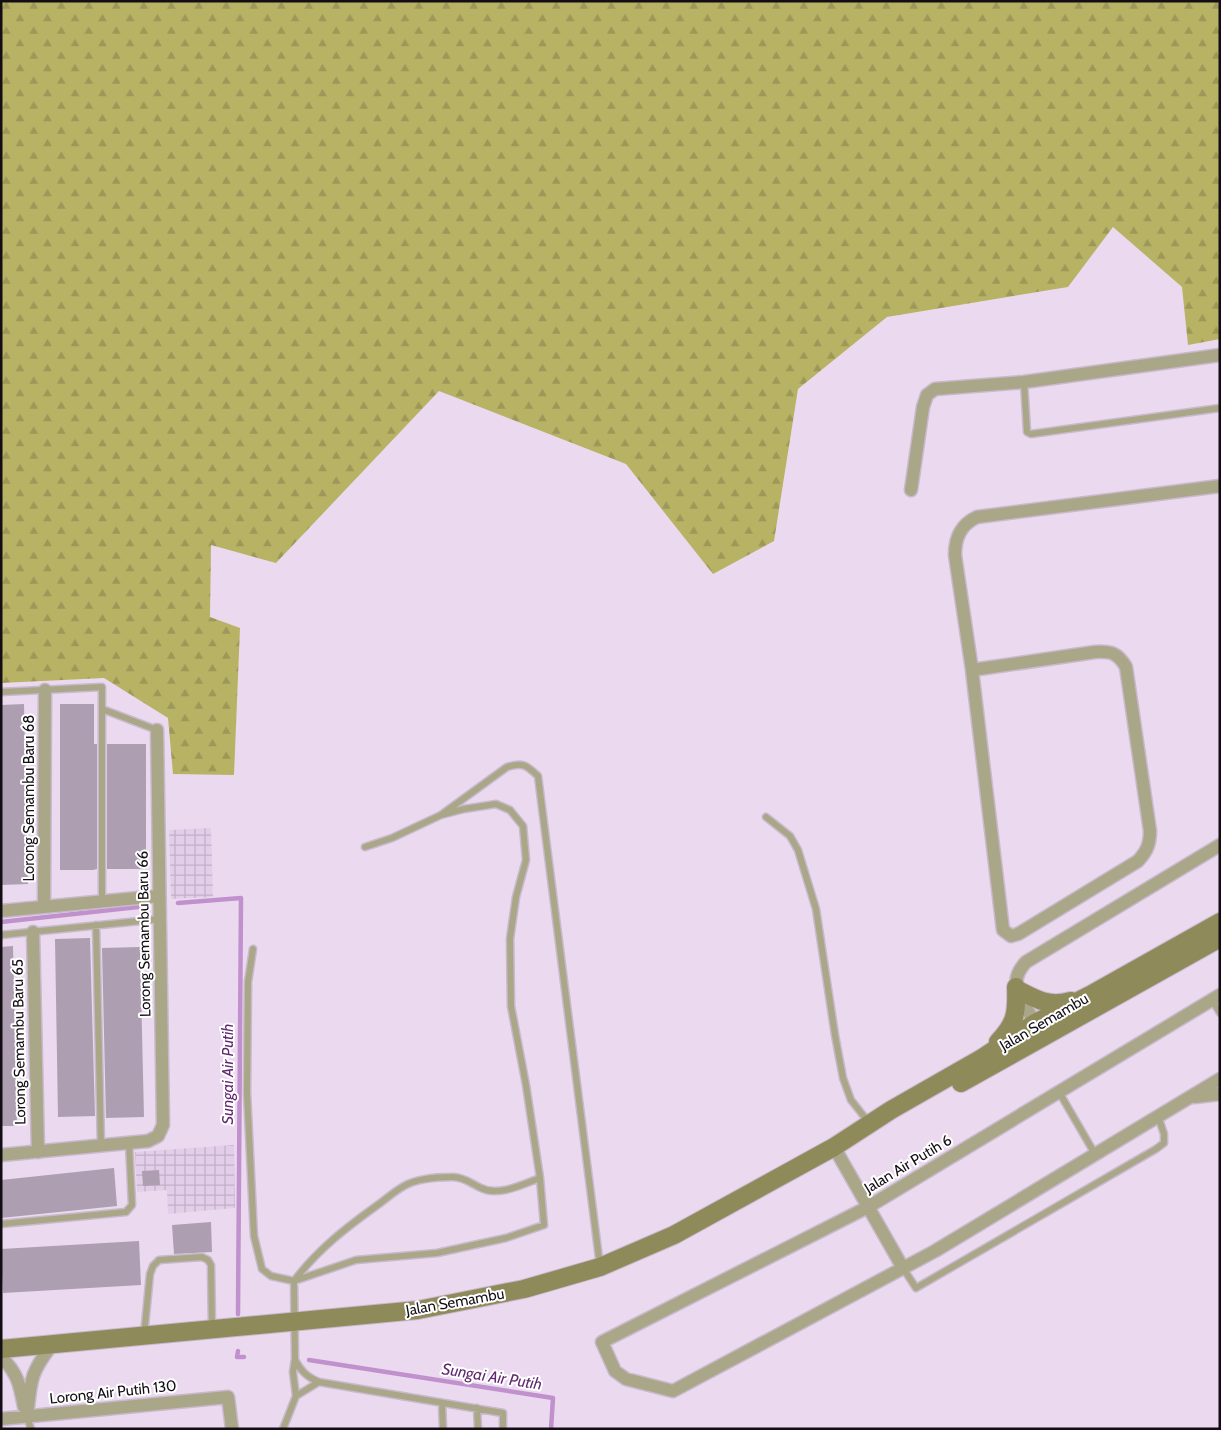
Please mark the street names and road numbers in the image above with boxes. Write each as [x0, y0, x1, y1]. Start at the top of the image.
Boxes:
street label: Lorong Semambu Baru 68 [20, 715, 38, 881]
street label: Lorong Semambu Baru 66 [134, 851, 154, 1017]
street label: Lorong Semambu Baru 65 [9, 959, 29, 1125]
street label: Jalan Semambu [996, 989, 1092, 1055]
street label: Jalan Air Putih 6 [860, 1131, 955, 1198]
street label: Jalan Semambu [403, 1284, 506, 1320]
street label: Lorong Air Putih 130 [49, 1376, 177, 1408]

